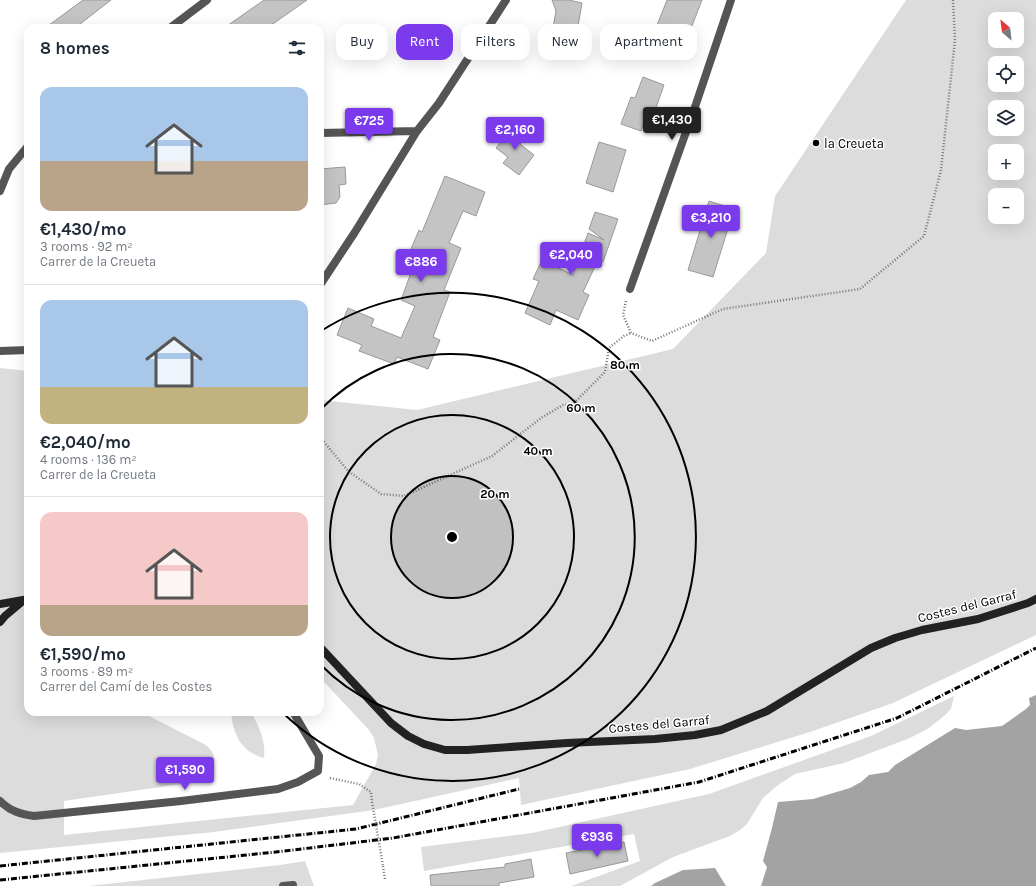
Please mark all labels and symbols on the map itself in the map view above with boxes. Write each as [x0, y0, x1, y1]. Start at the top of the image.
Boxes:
north arrow [988, 12, 1024, 48]
pin: €1,430 [639, 107, 705, 141]
pin: €725 [345, 108, 393, 142]
pin: €2,160 [482, 117, 548, 151]
place label: la Creueta [824, 136, 884, 151]
marker: la Creueta [811, 138, 821, 148]
pin: €3,210 [678, 205, 744, 239]
pin: €2,040 [538, 242, 604, 276]
pin: €886 [397, 249, 445, 283]
text: 80 m [610, 358, 640, 372]
text: 60 m [566, 401, 596, 415]
text: 40 m [523, 444, 553, 458]
text: 20 m [480, 487, 510, 501]
centre of rings [445, 530, 459, 544]
street label: Costes del Garraf [916, 586, 1018, 625]
street label: Costes del Garraf [608, 712, 711, 736]
pin: €1,590 [152, 757, 218, 791]
pin: €936 [573, 824, 621, 858]

